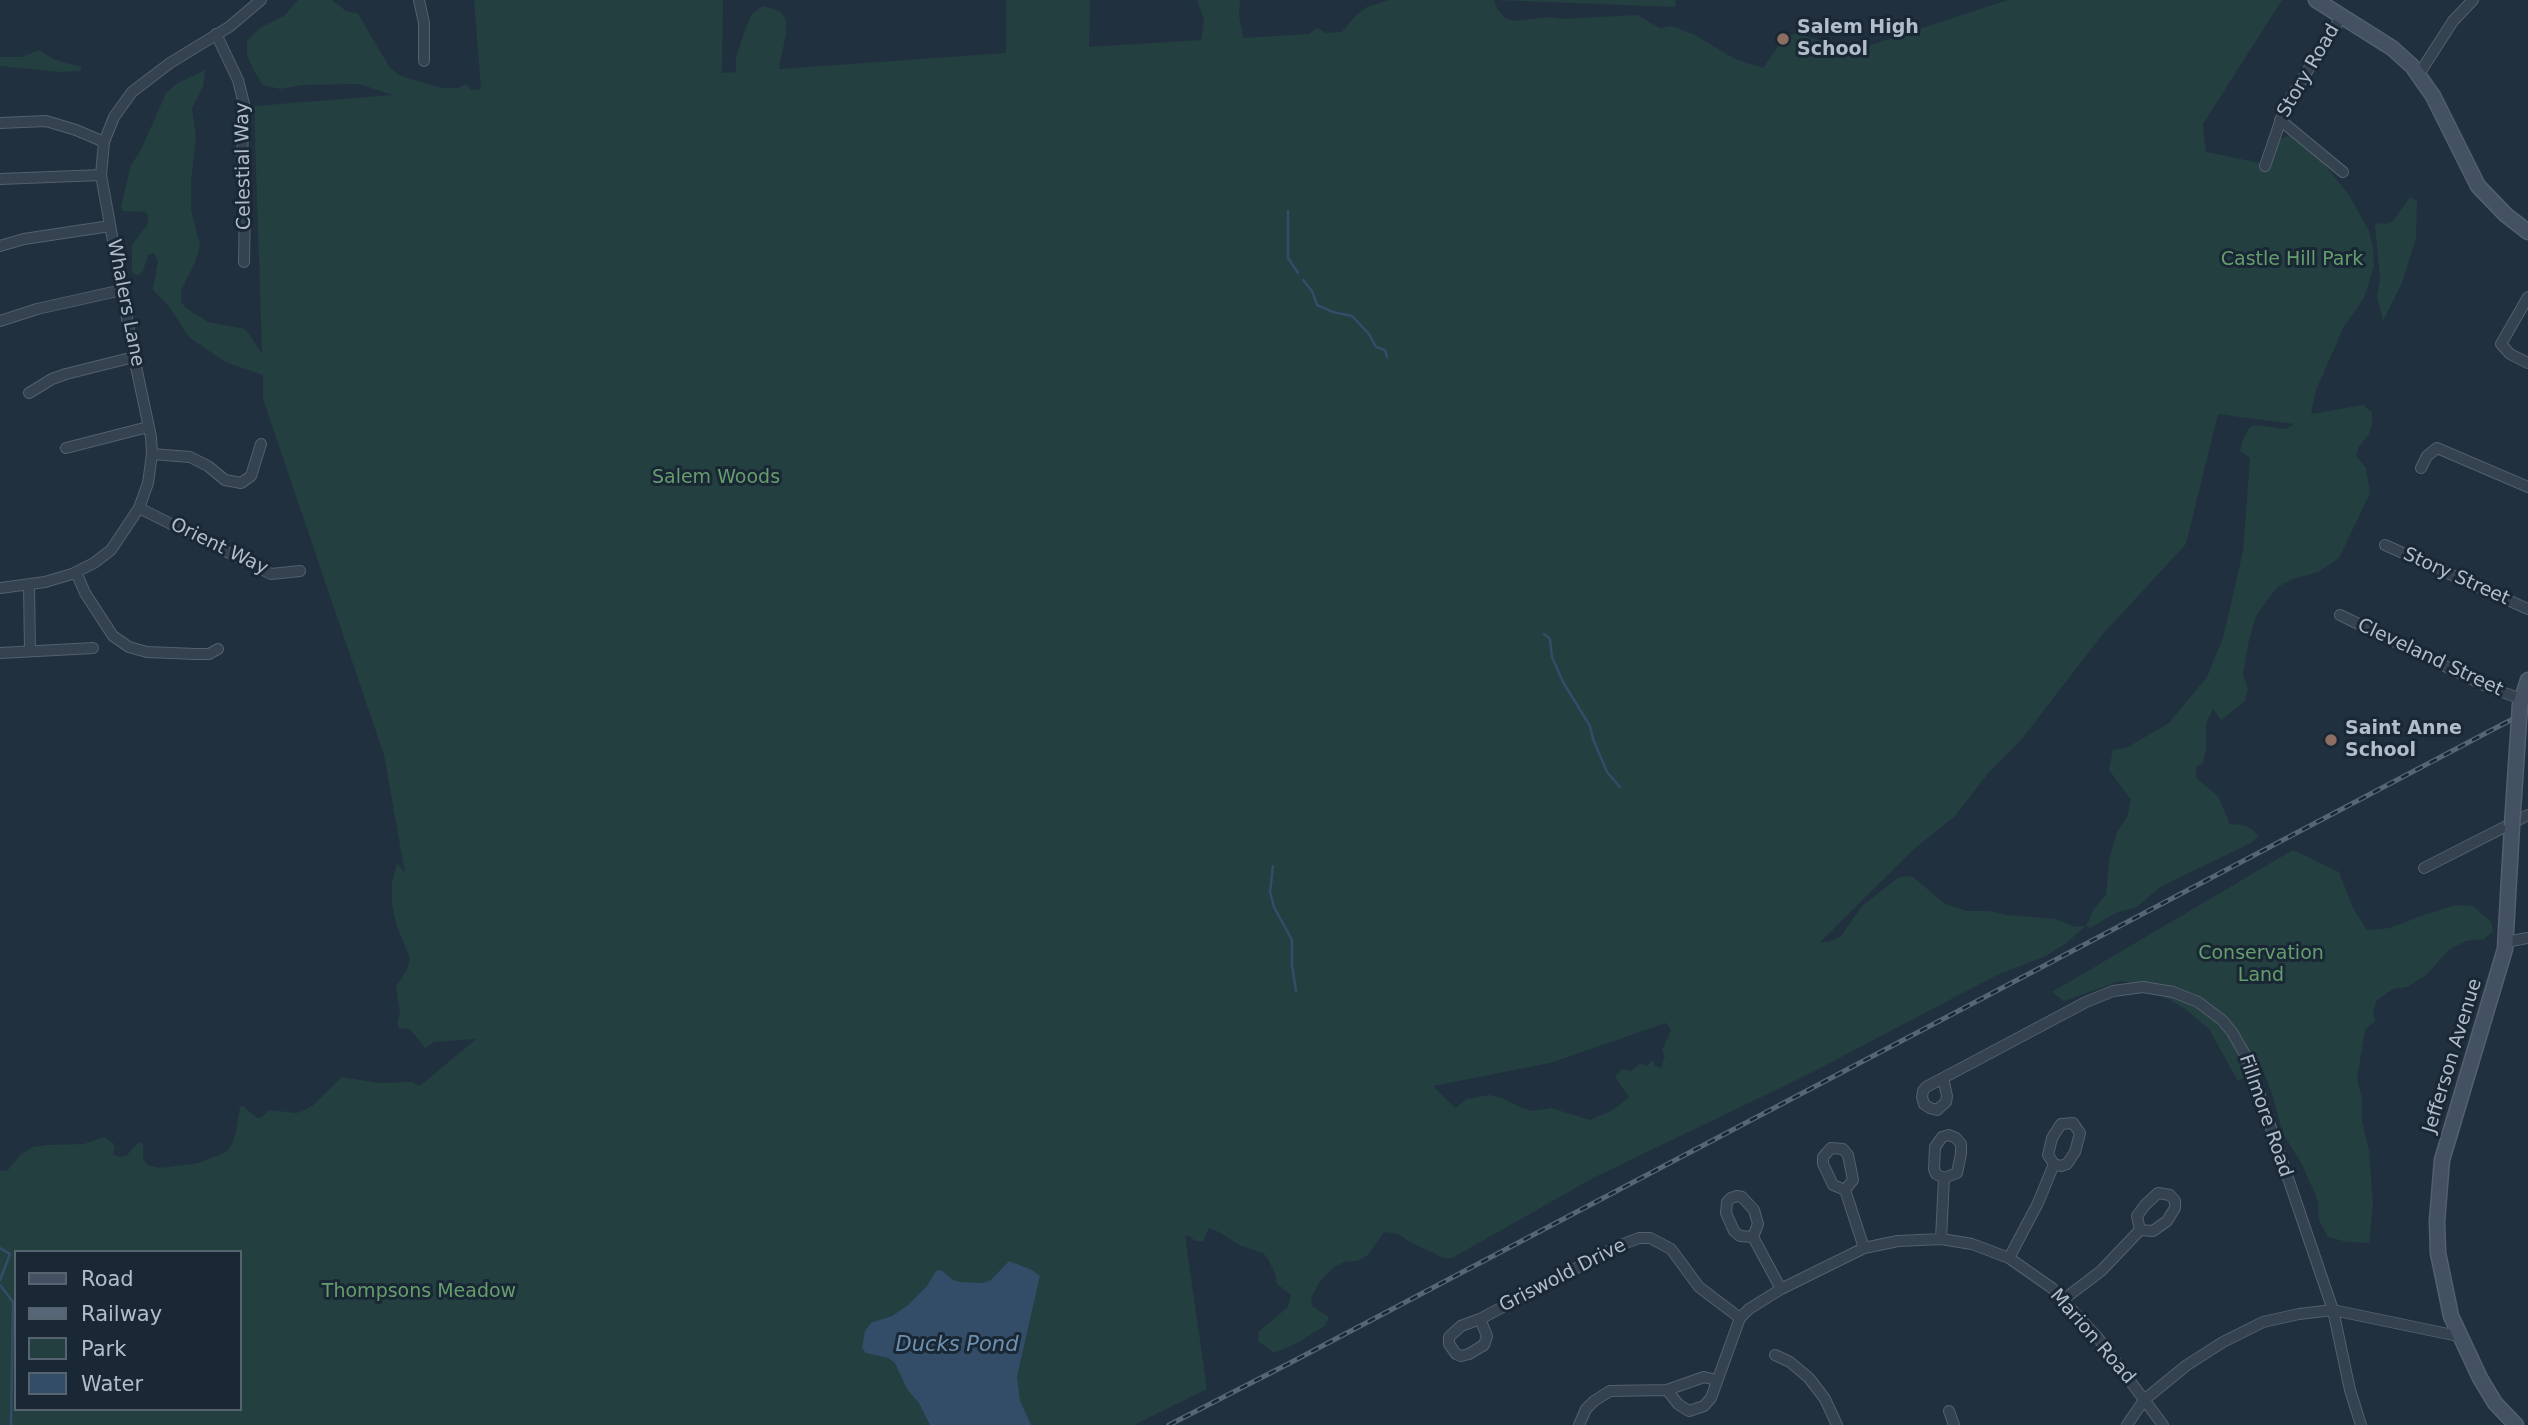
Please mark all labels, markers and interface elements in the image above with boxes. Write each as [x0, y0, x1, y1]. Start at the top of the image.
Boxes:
place label: Salem High School [1797, 17, 1919, 61]
street label: Story Road [2273, 20, 2345, 122]
marker: Salem High School [1775, 31, 1791, 47]
street label: Celestial Way [231, 102, 257, 230]
street label: Whalers Lane [101, 237, 149, 369]
park label: Castle Hill Park [2221, 249, 2363, 271]
park label: Salem Woods [652, 467, 780, 489]
street label: Orient Way [166, 514, 272, 580]
street label: Story Street [2399, 543, 2513, 611]
street label: Cleveland Street [2354, 614, 2506, 702]
place label: Saint Anne School [2345, 718, 2462, 762]
marker: Saint Anne School [2323, 732, 2339, 748]
park label: Conservation Land [2198, 943, 2324, 987]
street label: Jefferson Avenue [2419, 976, 2487, 1136]
street label: Fillmore Road [2233, 1052, 2297, 1180]
street label: Griswold Drive [1496, 1234, 1630, 1318]
legend [14, 1250, 242, 1411]
text: Road [81, 1267, 134, 1291]
park label: Thompsons Meadow [322, 1281, 516, 1303]
street label: Marion Road [2045, 1285, 2139, 1389]
text: Railway [81, 1302, 162, 1326]
water label: Ducks Pond [896, 1333, 1018, 1359]
text: Park [81, 1337, 126, 1361]
text: Water [81, 1372, 143, 1396]

